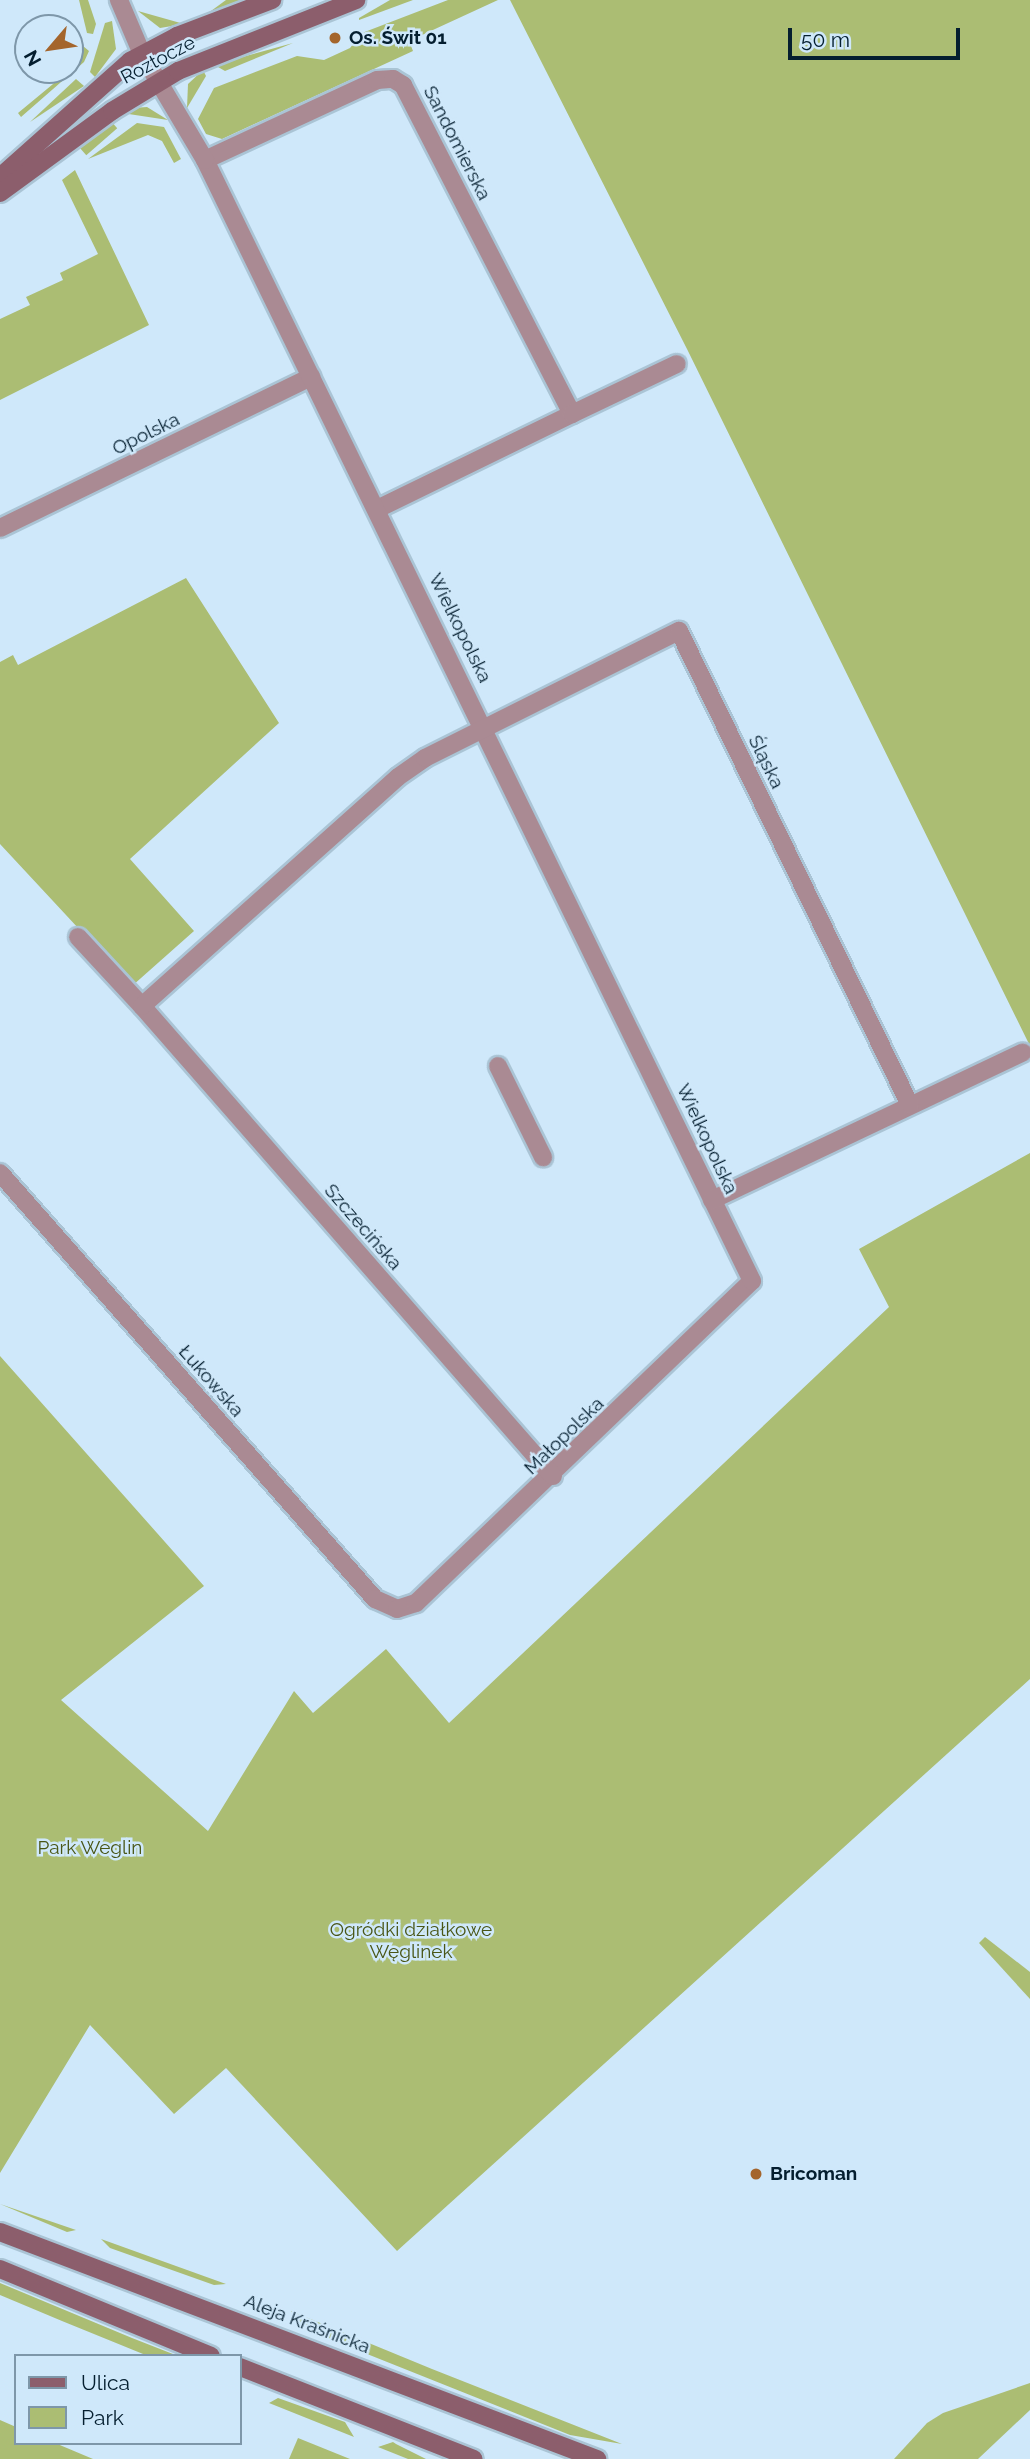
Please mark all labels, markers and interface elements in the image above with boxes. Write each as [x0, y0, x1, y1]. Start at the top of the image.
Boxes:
north arrow [14, 14, 84, 84]
scale bar [792, 14, 964, 58]
place label: Os. Świt 01 [349, 27, 447, 49]
text: 50 m [801, 27, 850, 52]
marker: Os. Świt 01 [327, 30, 343, 46]
street label: Roztocze [117, 31, 199, 89]
text: N [19, 47, 46, 70]
street label: Sandomierska [418, 82, 496, 204]
street label: Opolska [109, 408, 183, 460]
street label: Wielkopolska [424, 570, 496, 686]
street label: Śląska [743, 732, 789, 792]
street label: Wielkopolska [672, 1080, 742, 1198]
street label: Szczecińska [319, 1179, 407, 1275]
street label: Łukowska [174, 1340, 248, 1422]
street label: Małopolska [520, 1393, 608, 1479]
park label: Park Weglin [37, 1837, 143, 1859]
park label: Ogródki działkowe Węglinek [330, 1919, 492, 1963]
place label: Bricoman [770, 2163, 857, 2185]
marker: Bricoman [748, 2166, 764, 2182]
street label: Aleja Kraśnicka [241, 2290, 373, 2358]
legend [14, 2354, 242, 2445]
text: Ulica [81, 2370, 130, 2395]
text: Park [81, 2405, 124, 2430]

